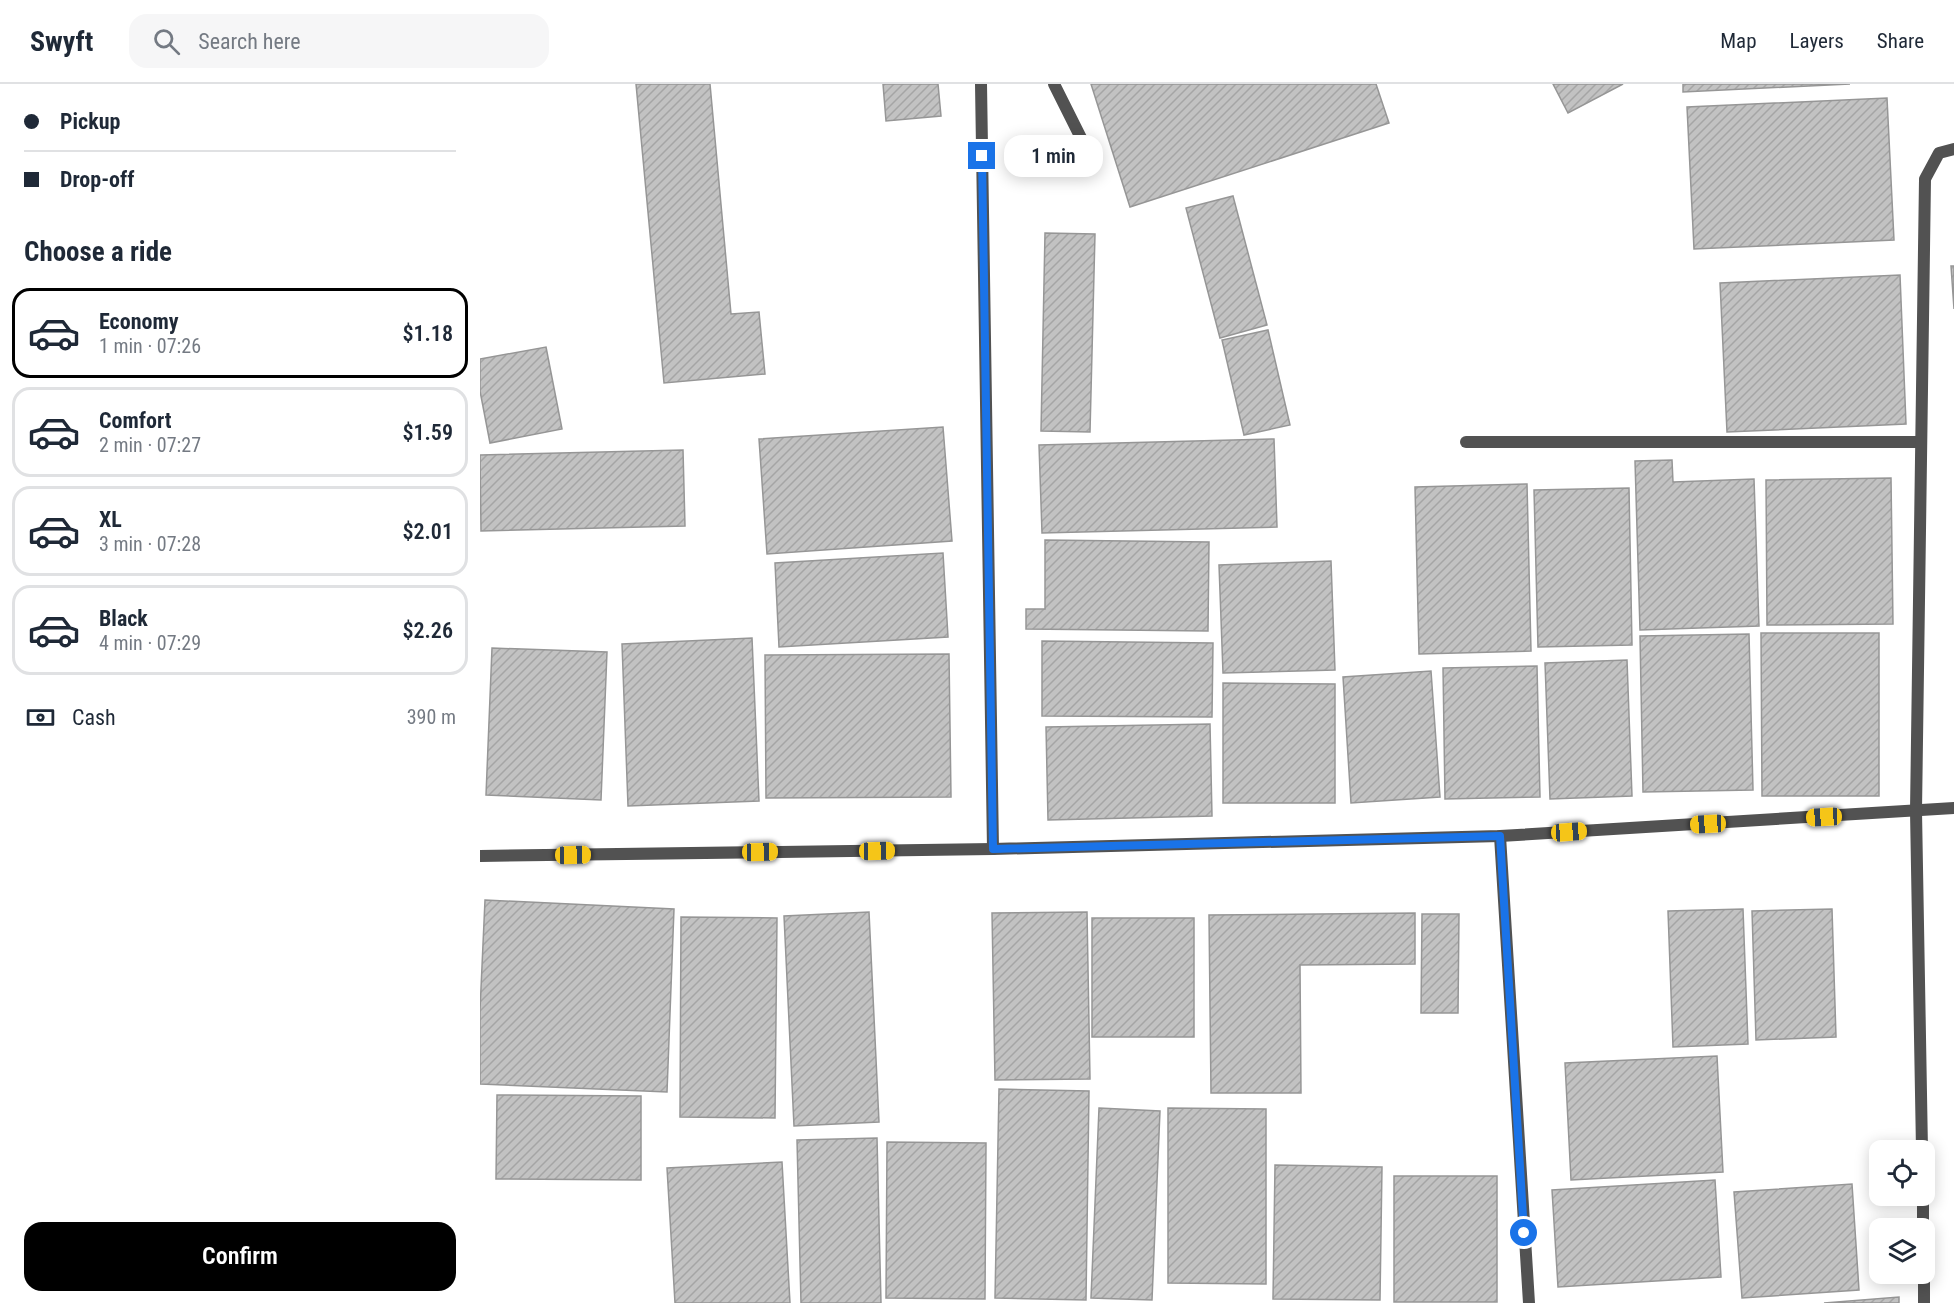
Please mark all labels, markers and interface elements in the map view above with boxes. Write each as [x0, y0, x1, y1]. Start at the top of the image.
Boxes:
search box [129, 14, 549, 68]
text: Swyft [30, 25, 93, 58]
icon: search [150, 25, 183, 58]
text: Search here [198, 29, 301, 54]
text: Map [1720, 29, 1757, 53]
text: Layers [1790, 29, 1844, 53]
text: Share [1877, 29, 1924, 53]
text: Pickup [60, 109, 120, 134]
callout: 1 min [1003, 135, 1102, 177]
route end [968, 142, 995, 169]
text: 1 min [1031, 144, 1076, 168]
text: Drop-off [60, 167, 134, 192]
text: Choose a ride [24, 236, 172, 268]
icon: car [27, 306, 81, 360]
text: Economy [99, 309, 179, 334]
text: $1.18 [402, 321, 453, 346]
text: 1 min · 07:26 [99, 334, 201, 358]
icon: car [27, 405, 81, 459]
text: Comfort [99, 408, 172, 433]
text: $1.59 [402, 420, 453, 445]
text: 2 min · 07:27 [99, 433, 201, 457]
icon: car [27, 504, 81, 558]
text: XL [99, 507, 122, 532]
text: $2.01 [402, 519, 453, 544]
text: 3 min · 07:28 [99, 532, 201, 556]
icon: car [27, 603, 81, 657]
text: Black [99, 606, 148, 631]
text: $2.26 [402, 618, 453, 643]
text: 4 min · 07:29 [99, 631, 201, 655]
icon: cash [24, 701, 57, 734]
text: Cash [72, 705, 116, 730]
text: 390 m [407, 705, 456, 729]
car [1806, 807, 1842, 827]
car [1690, 814, 1726, 834]
car [1550, 822, 1588, 842]
car [859, 842, 895, 860]
car [742, 843, 778, 861]
car [555, 846, 591, 864]
map controls [1869, 1140, 1935, 1284]
button: locate [1869, 1140, 1935, 1206]
button: layers [1869, 1218, 1935, 1284]
route start [1510, 1219, 1537, 1246]
button: Confirm [24, 1222, 456, 1291]

